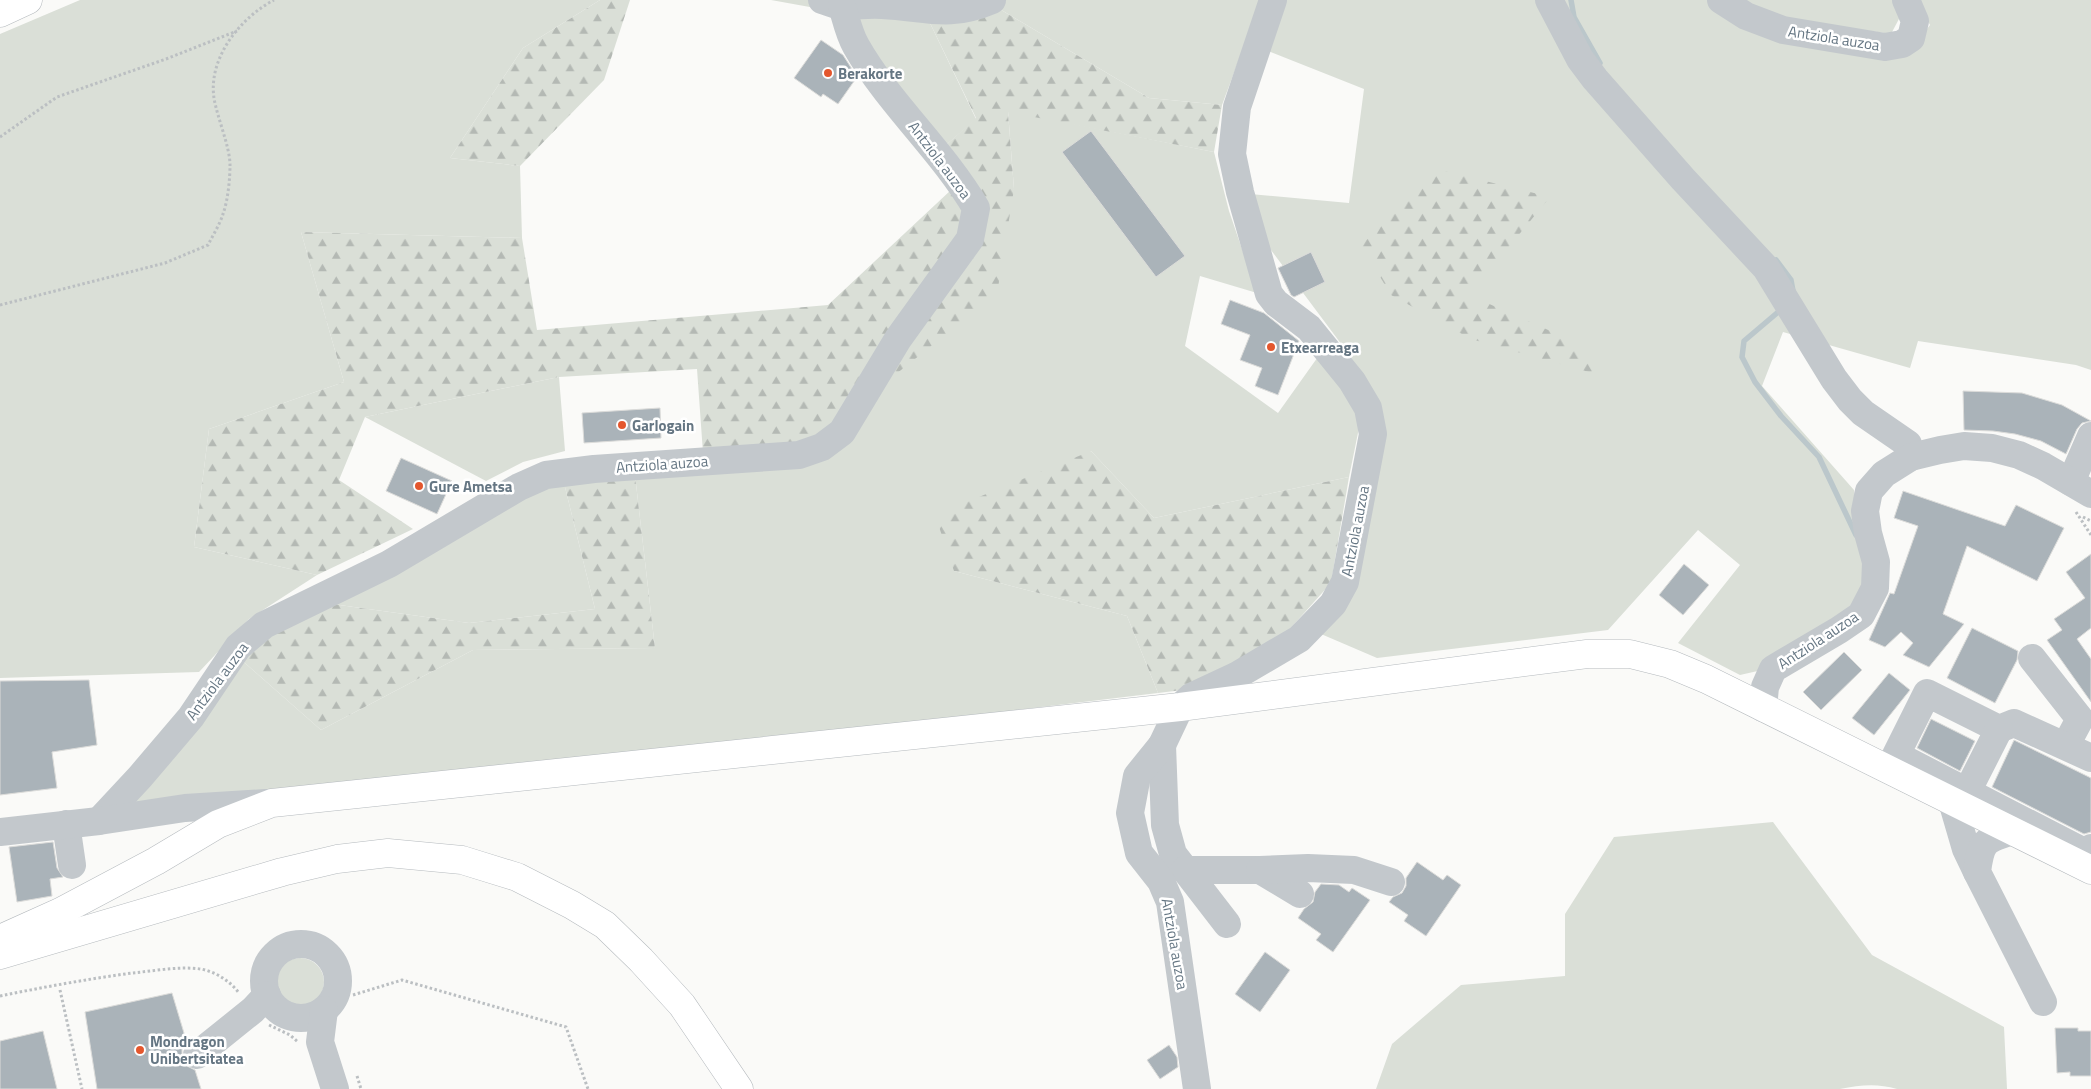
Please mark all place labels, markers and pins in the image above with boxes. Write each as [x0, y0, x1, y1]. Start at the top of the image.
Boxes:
place label: Berakorte [838, 62, 903, 85]
marker: Berakorte [822, 67, 834, 79]
place label: Etxearreaga [1281, 336, 1360, 359]
marker: Etxearreaga [1265, 341, 1277, 353]
place label: Garlogain [632, 414, 694, 437]
marker: Garlogain [616, 419, 628, 431]
place label: Gure Ametsa [429, 475, 513, 498]
marker: Gure Ametsa [413, 480, 425, 492]
place label: Mondragon Unibertsitatea [150, 1030, 244, 1070]
marker: Mondragon Unibertsitatea [134, 1044, 146, 1056]

